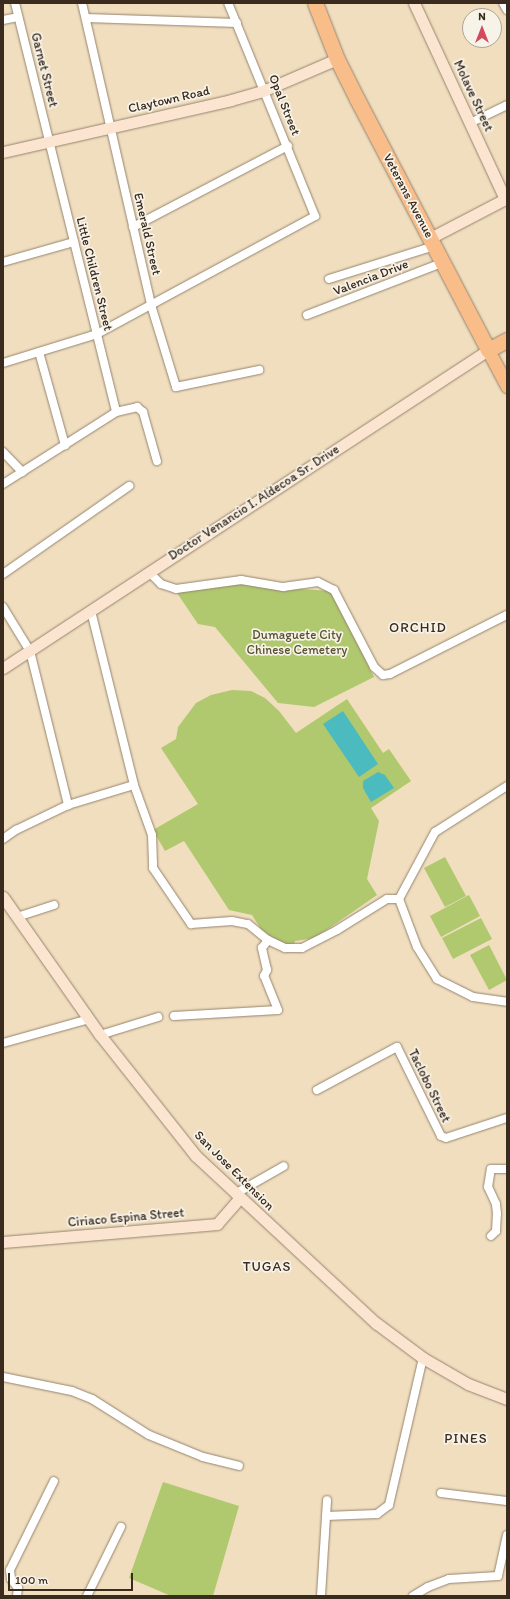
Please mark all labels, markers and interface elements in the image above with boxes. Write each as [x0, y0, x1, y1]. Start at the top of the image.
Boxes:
north arrow [462, 8, 502, 48]
text: N [478, 10, 486, 23]
street label: Garnet Street [27, 31, 61, 109]
street label: Molave Street [450, 58, 496, 134]
street label: Opal Street [265, 72, 303, 138]
street label: Claytown Road [127, 83, 211, 117]
street label: Veterans Avenue [379, 151, 437, 241]
street label: Emerald Street [130, 191, 164, 277]
street label: Little Children Street [72, 215, 116, 333]
street label: Valencia Drive [331, 257, 411, 299]
street label: Doctor Venancio I. Aldecoa Sr. Drive [166, 442, 342, 564]
district label: ORCHID [390, 620, 446, 636]
park label: Dumaguete City Chinese Cemetery [247, 628, 347, 659]
street label: Taclobo Street [404, 1047, 454, 1125]
street label: San Jose Extension [191, 1128, 277, 1214]
street label: Ciriaco Espina Street [67, 1205, 185, 1231]
district label: TUGAS [243, 1259, 291, 1275]
district label: PINES [444, 1431, 488, 1447]
scale bar [10, 1565, 135, 1591]
text: 100 m [15, 1573, 48, 1587]

